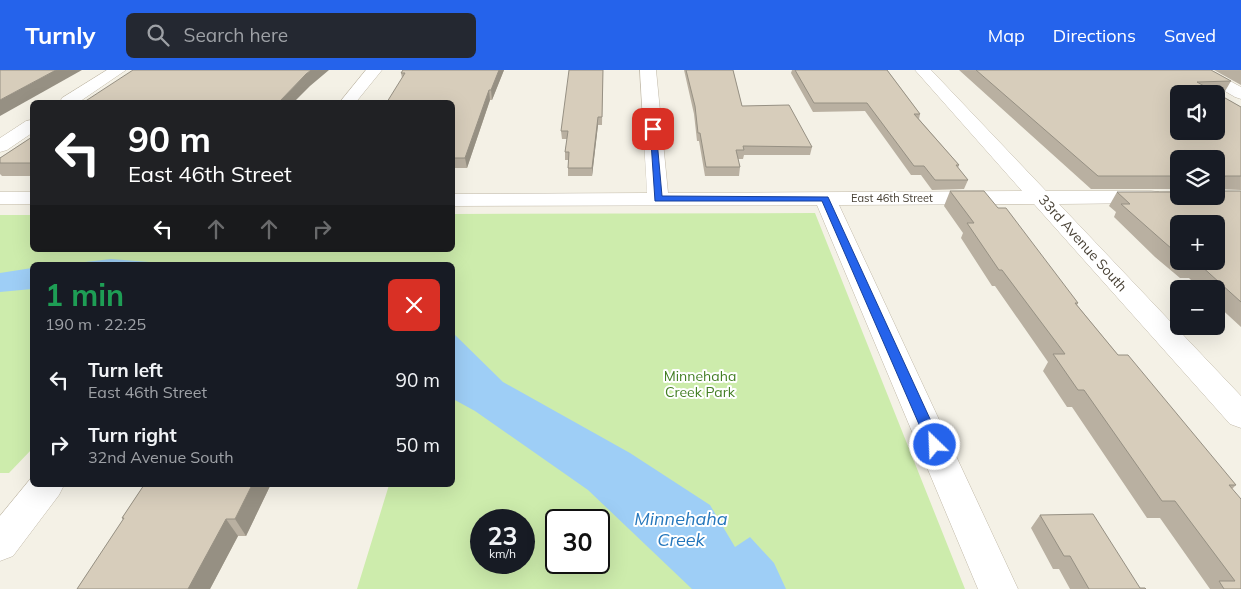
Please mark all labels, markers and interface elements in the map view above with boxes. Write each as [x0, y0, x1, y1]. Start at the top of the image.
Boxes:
search box [126, 13, 476, 58]
text: Turnly [25, 20, 96, 50]
icon: search [144, 21, 172, 49]
text: Search here [184, 23, 288, 47]
text: Map [988, 24, 1025, 47]
text: Directions [1053, 24, 1136, 47]
text: Saved [1164, 24, 1216, 47]
map controls [1170, 85, 1225, 335]
button: sound [1170, 85, 1225, 140]
pin [632, 108, 674, 150]
icon: arrive [639, 115, 667, 143]
text: 90 m [128, 117, 211, 161]
icon: left [45, 120, 110, 185]
button: layers [1170, 150, 1225, 205]
text: East 46th Street [128, 160, 292, 188]
street label: East 46th Street [851, 191, 933, 205]
street label: 33rd Avenue South [1035, 191, 1131, 295]
icon: left [149, 215, 177, 243]
icon: ahead [202, 215, 230, 243]
icon: ahead [255, 215, 283, 243]
icon: right [308, 215, 336, 243]
button: + [1170, 215, 1225, 270]
text: 1 min [45, 276, 124, 314]
button: close [388, 279, 440, 331]
button: − [1170, 280, 1225, 335]
text: 190 m · 22:25 [45, 314, 146, 334]
text: Turn left [88, 358, 163, 382]
icon: left [45, 366, 73, 394]
park label: Minnehaha Creek Park [664, 367, 736, 401]
text: 90 m [396, 368, 440, 392]
text: East 46th Street [88, 382, 207, 402]
position arrow [908, 418, 960, 470]
text: Turn right [88, 423, 177, 447]
icon: right [45, 431, 73, 459]
text: 50 m [396, 433, 440, 457]
text: 32nd Avenue South [88, 447, 234, 467]
water label: Minnehaha Creek [634, 507, 728, 551]
speed limit sign: 30 [545, 509, 610, 574]
text: 23 [487, 520, 518, 551]
text: km/h [489, 546, 516, 561]

